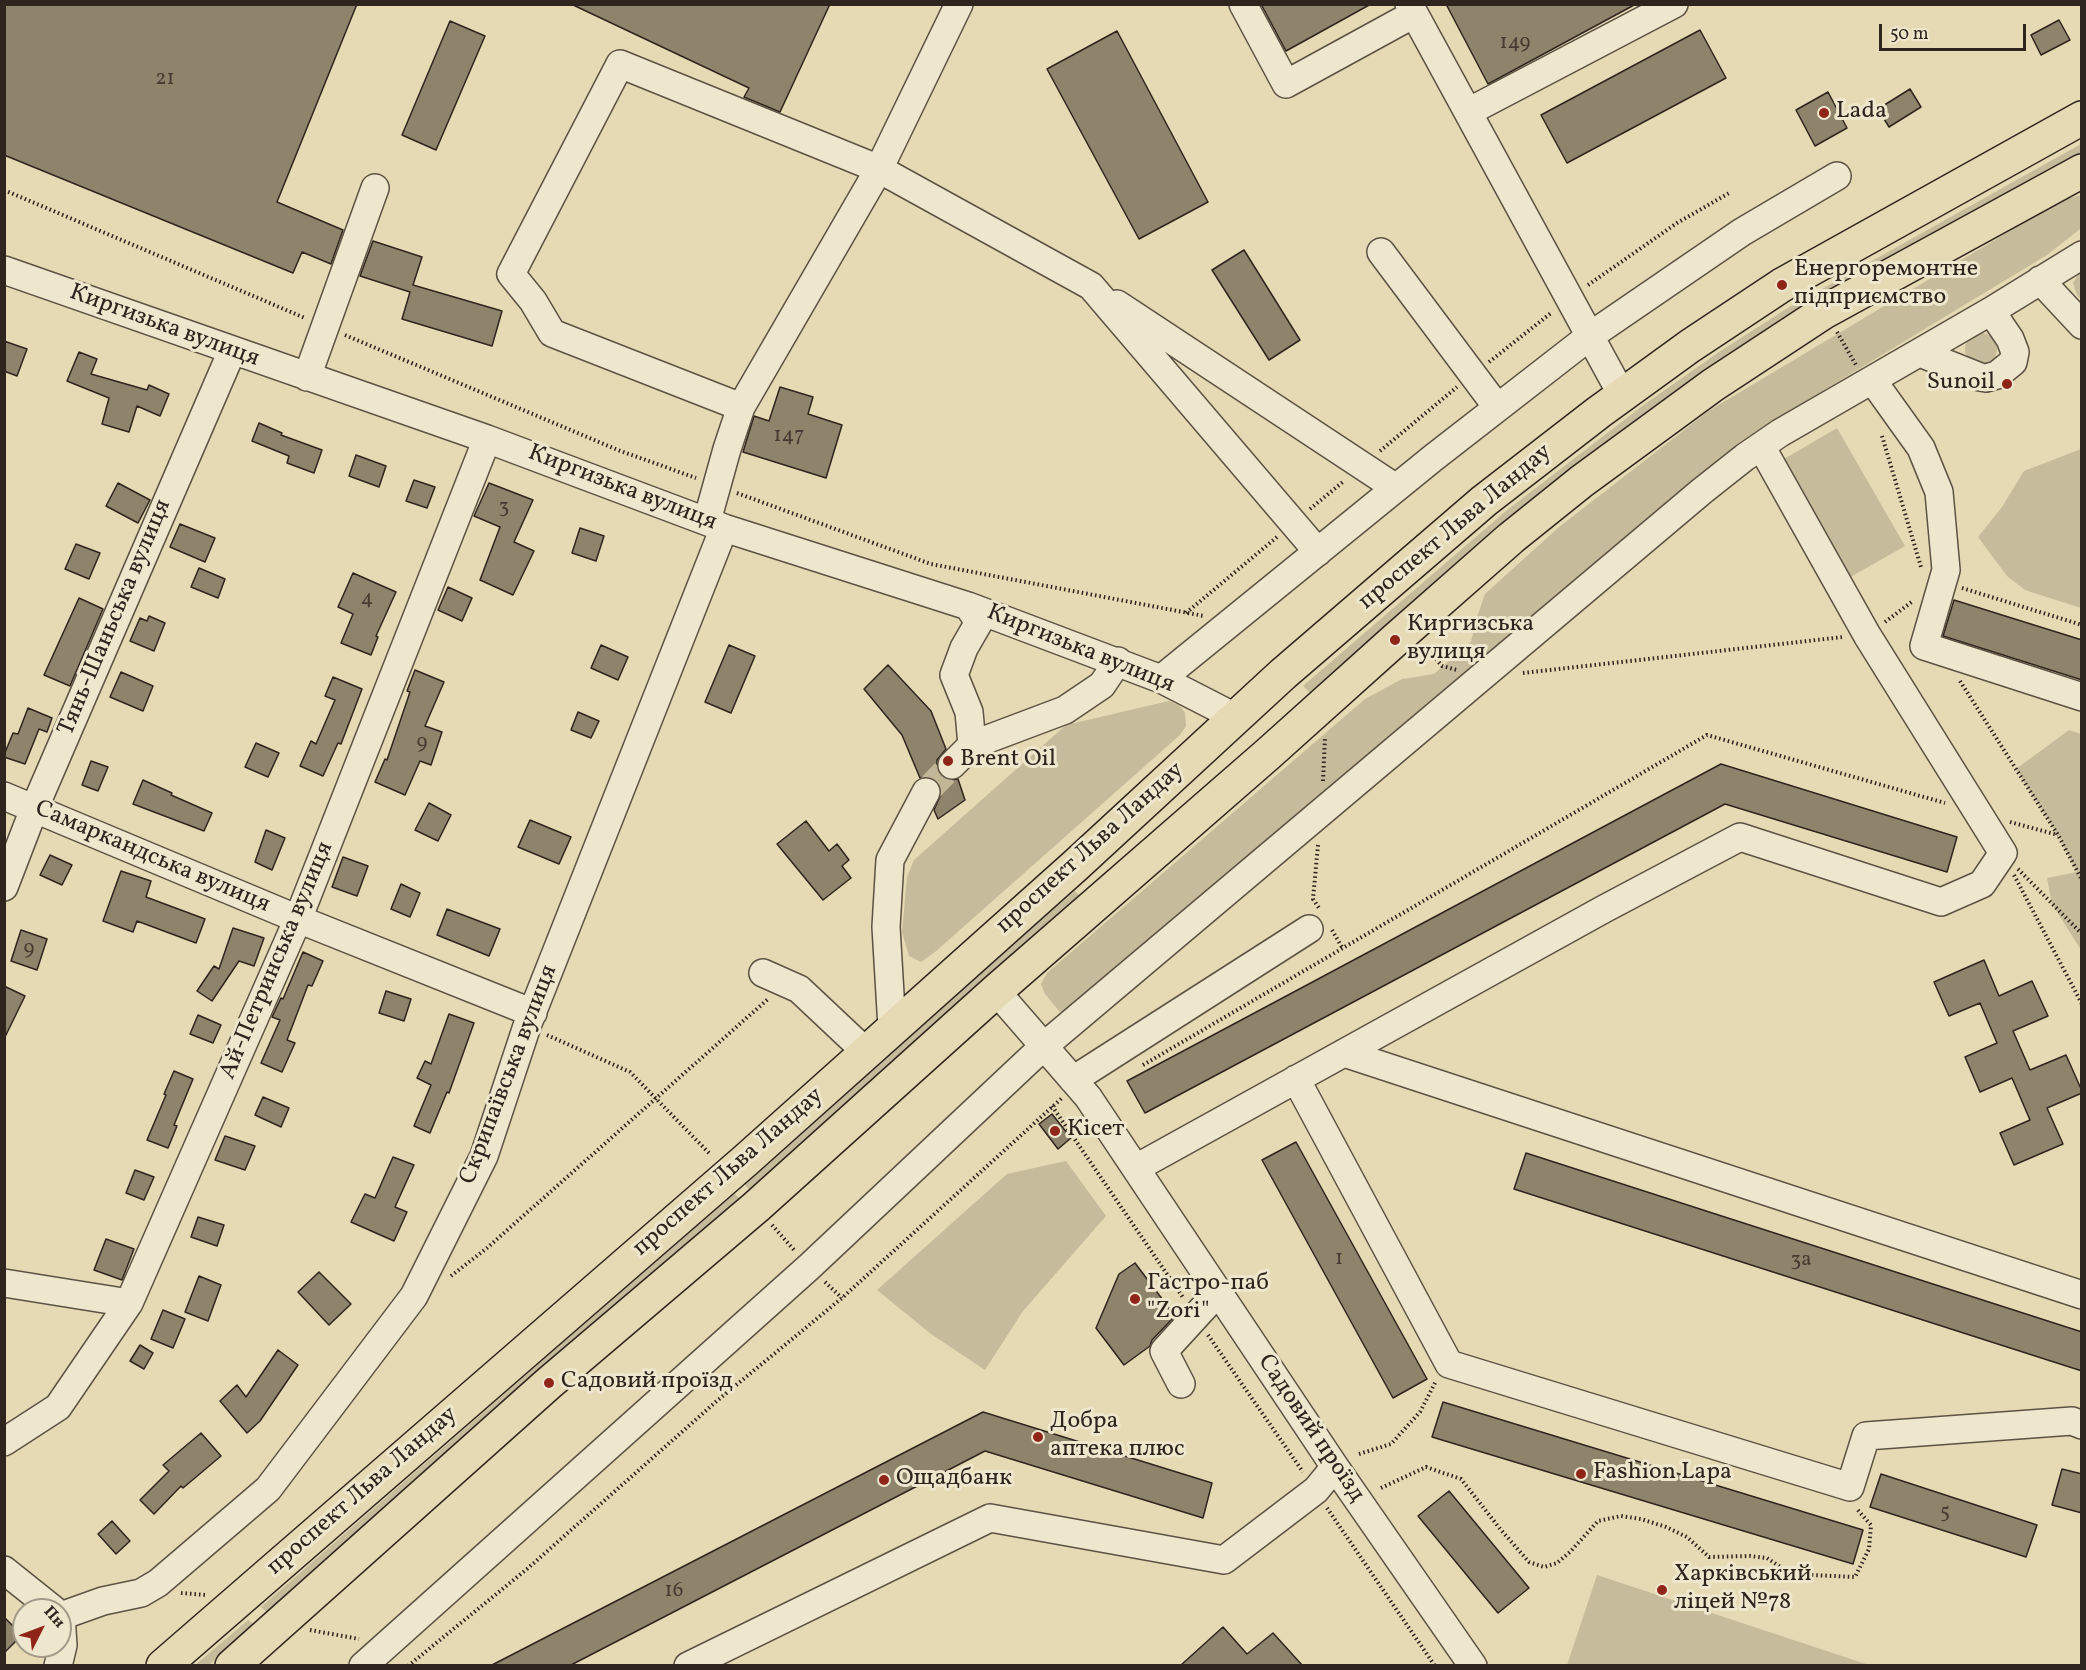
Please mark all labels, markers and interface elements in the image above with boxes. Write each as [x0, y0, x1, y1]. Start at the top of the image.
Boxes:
scale bar [1882, 12, 2029, 50]
text: 50 m [1890, 22, 1929, 47]
house number: 149 [1500, 31, 1530, 57]
house number: 21 [155, 67, 175, 93]
place label: Lada [1836, 99, 1887, 127]
marker: Lada [1817, 106, 1831, 120]
place label: Енергоремонтне підприємство [1794, 257, 1978, 313]
marker: Енергоремонтне підприємство [1775, 278, 1789, 292]
street label: Киргизька вулиця [65, 279, 263, 375]
place label: Sunoil [1927, 370, 1995, 398]
marker: Sunoil [2000, 377, 2014, 391]
house number: 147 [774, 424, 804, 450]
street label: проспект Льва Ландау [1354, 439, 1558, 617]
street label: Киргизька вулиця [524, 440, 720, 538]
house number: 3 [499, 495, 509, 521]
street label: Тянь-Шаньська вулиця [53, 496, 179, 740]
house number: 4 [361, 587, 373, 613]
street label: Киргизька вулиця [982, 599, 1178, 701]
place label: Киргизська вулиця [1407, 612, 1534, 668]
marker: Киргизська вулиця [1388, 633, 1402, 647]
house number: 9 [417, 731, 427, 757]
place label: Brent Oil [960, 747, 1056, 775]
marker: Brent Oil [941, 754, 955, 768]
street label: проспект Льва Ландау [991, 757, 1191, 941]
street label: Самаркандська вулиця [30, 795, 274, 921]
street label: Ай-Петринська вулиця [215, 838, 341, 1084]
house number: 9 [24, 937, 34, 963]
street label: Скрипаївська вулиця [455, 961, 565, 1189]
street label: проспект Льва Ландау [628, 1082, 830, 1264]
place label: Кісет [1067, 1117, 1125, 1145]
marker: Кісет [1048, 1124, 1062, 1138]
house number: 1 [1335, 1247, 1343, 1273]
house number: 3а [1790, 1248, 1812, 1274]
place label: Гастро-паб "Zori" [1147, 1271, 1269, 1327]
marker: Гастро-паб "Zori" [1128, 1292, 1142, 1306]
street label: Садовий проїзд [1250, 1350, 1370, 1508]
place label: Садовий проїзд [561, 1369, 733, 1397]
marker: Садовий проїзд [542, 1376, 556, 1390]
street label: проспект Льва Ландау [262, 1401, 464, 1583]
place label: Добра аптека плюс [1050, 1409, 1185, 1465]
marker: Добра аптека плюс [1031, 1430, 1045, 1444]
place label: Fashion Lapa [1593, 1460, 1732, 1488]
place label: Ощадбанк [896, 1466, 1012, 1494]
marker: Fashion Lapa [1574, 1467, 1588, 1481]
marker: Ощадбанк [877, 1473, 891, 1487]
house number: 5 [1940, 1500, 1950, 1526]
place label: Харківський ліцей №78 [1674, 1562, 1812, 1618]
house number: 16 [665, 1579, 683, 1605]
marker: Харківський ліцей №78 [1655, 1583, 1669, 1597]
north arrow [12, 1598, 72, 1658]
text: Пн [38, 1601, 70, 1633]

